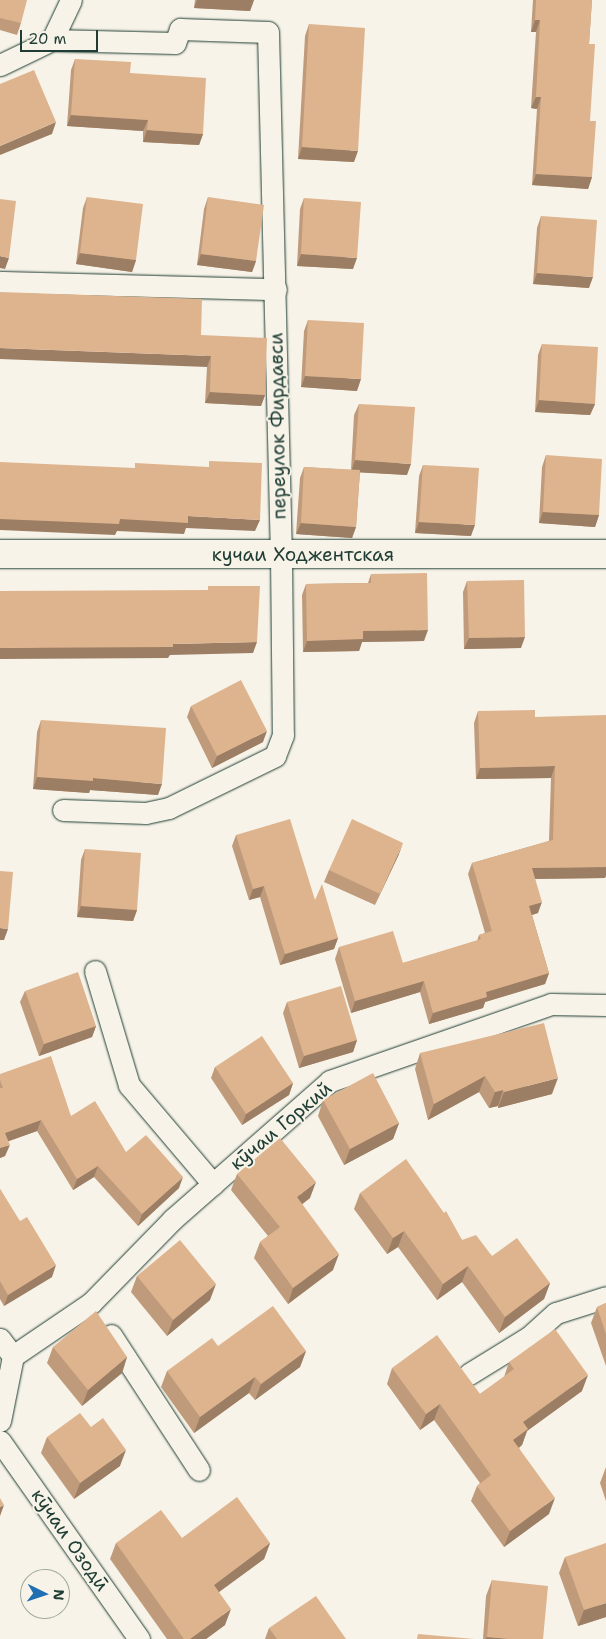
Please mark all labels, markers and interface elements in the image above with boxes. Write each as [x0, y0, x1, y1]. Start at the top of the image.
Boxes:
scale bar [22, 20, 100, 52]
text: 20 m [28, 29, 67, 49]
street label: переулок Фирдавси [265, 332, 291, 520]
street label: кучаи Ходжентская [212, 544, 394, 566]
street label: кӯчаи Горкий [225, 1077, 337, 1175]
street label: кӯчаи Озодӣ [26, 1484, 114, 1596]
north arrow [20, 1569, 70, 1619]
text: N [50, 1589, 68, 1601]

